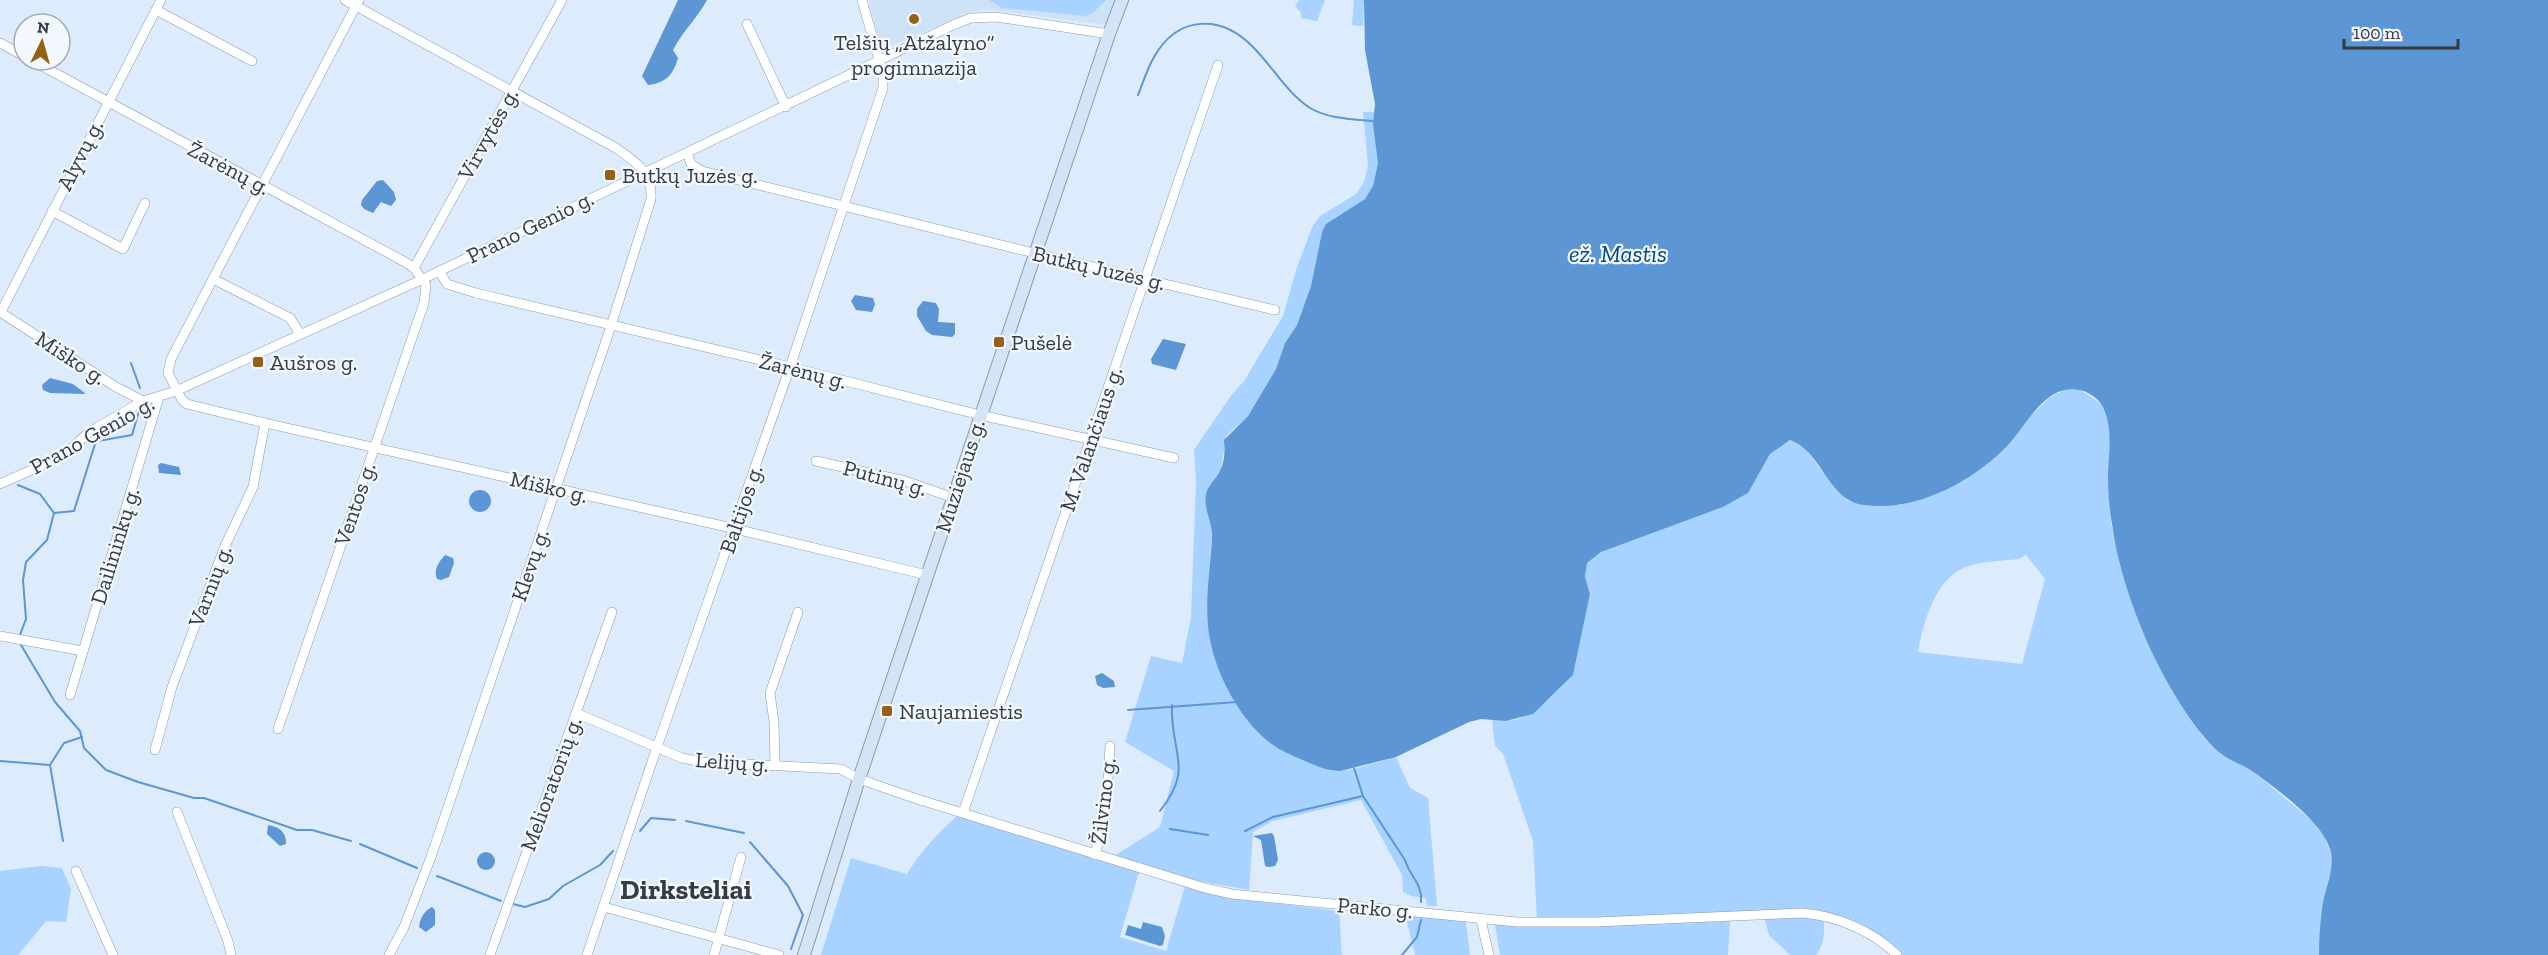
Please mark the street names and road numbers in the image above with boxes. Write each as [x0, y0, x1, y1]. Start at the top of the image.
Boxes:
street label: Virvytės g. [451, 83, 524, 186]
street label: Alyvų g. [51, 115, 109, 195]
street label: Žarėnų g. [183, 135, 275, 201]
street label: Prano Genio g. [462, 185, 598, 269]
street label: Butkų Juzės g. [1030, 240, 1168, 296]
street label: Miško g. [31, 325, 111, 391]
street label: Žarėnų g. [756, 347, 850, 395]
street label: M. Valančiaus g. [1054, 363, 1128, 515]
street label: Prano Genio g. [25, 390, 159, 480]
street label: Muziejaus g. [929, 416, 991, 536]
street label: Putinų g. [840, 454, 930, 502]
street label: Ventos g. [328, 459, 382, 550]
street label: Baltijos g. [713, 461, 769, 557]
street label: Miško g. [508, 465, 590, 509]
street label: Dailininkų g. [84, 484, 146, 608]
street label: Klevų g. [505, 525, 555, 605]
street label: Varnių g. [182, 541, 238, 632]
street label: Melioratorių g. [514, 713, 588, 855]
street label: Lelijų g. [694, 746, 770, 778]
street label: Žilvino g. [1084, 756, 1122, 846]
street label: Parko g. [1336, 891, 1414, 925]

